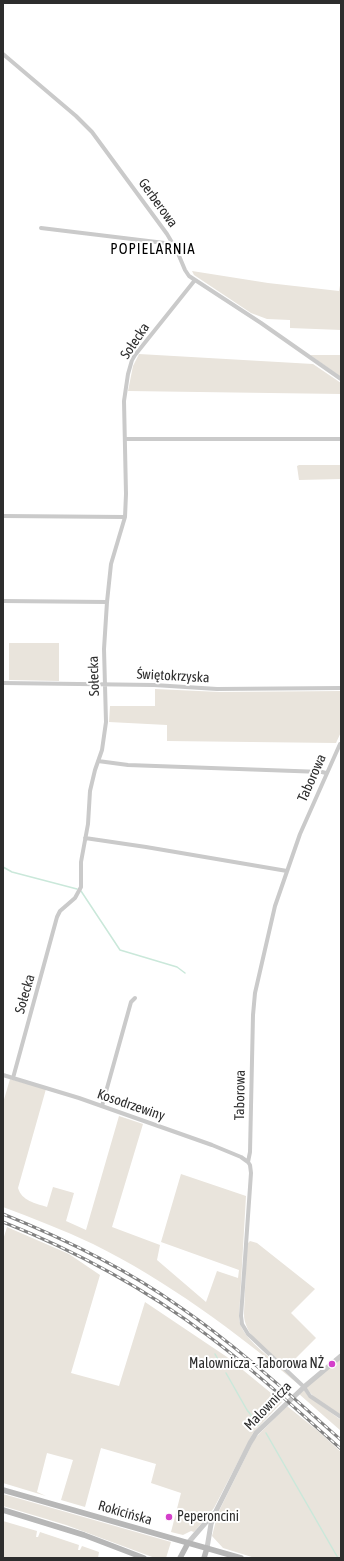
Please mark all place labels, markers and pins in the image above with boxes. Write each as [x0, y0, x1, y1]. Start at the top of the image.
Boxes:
place label: Malownicza - Taborowa NŻ [189, 1356, 324, 1372]
marker: Malownicza - Taborowa NŻ [327, 1359, 337, 1369]
place label: Peperoncini [177, 1509, 239, 1525]
marker: Peperoncini [164, 1512, 174, 1522]

